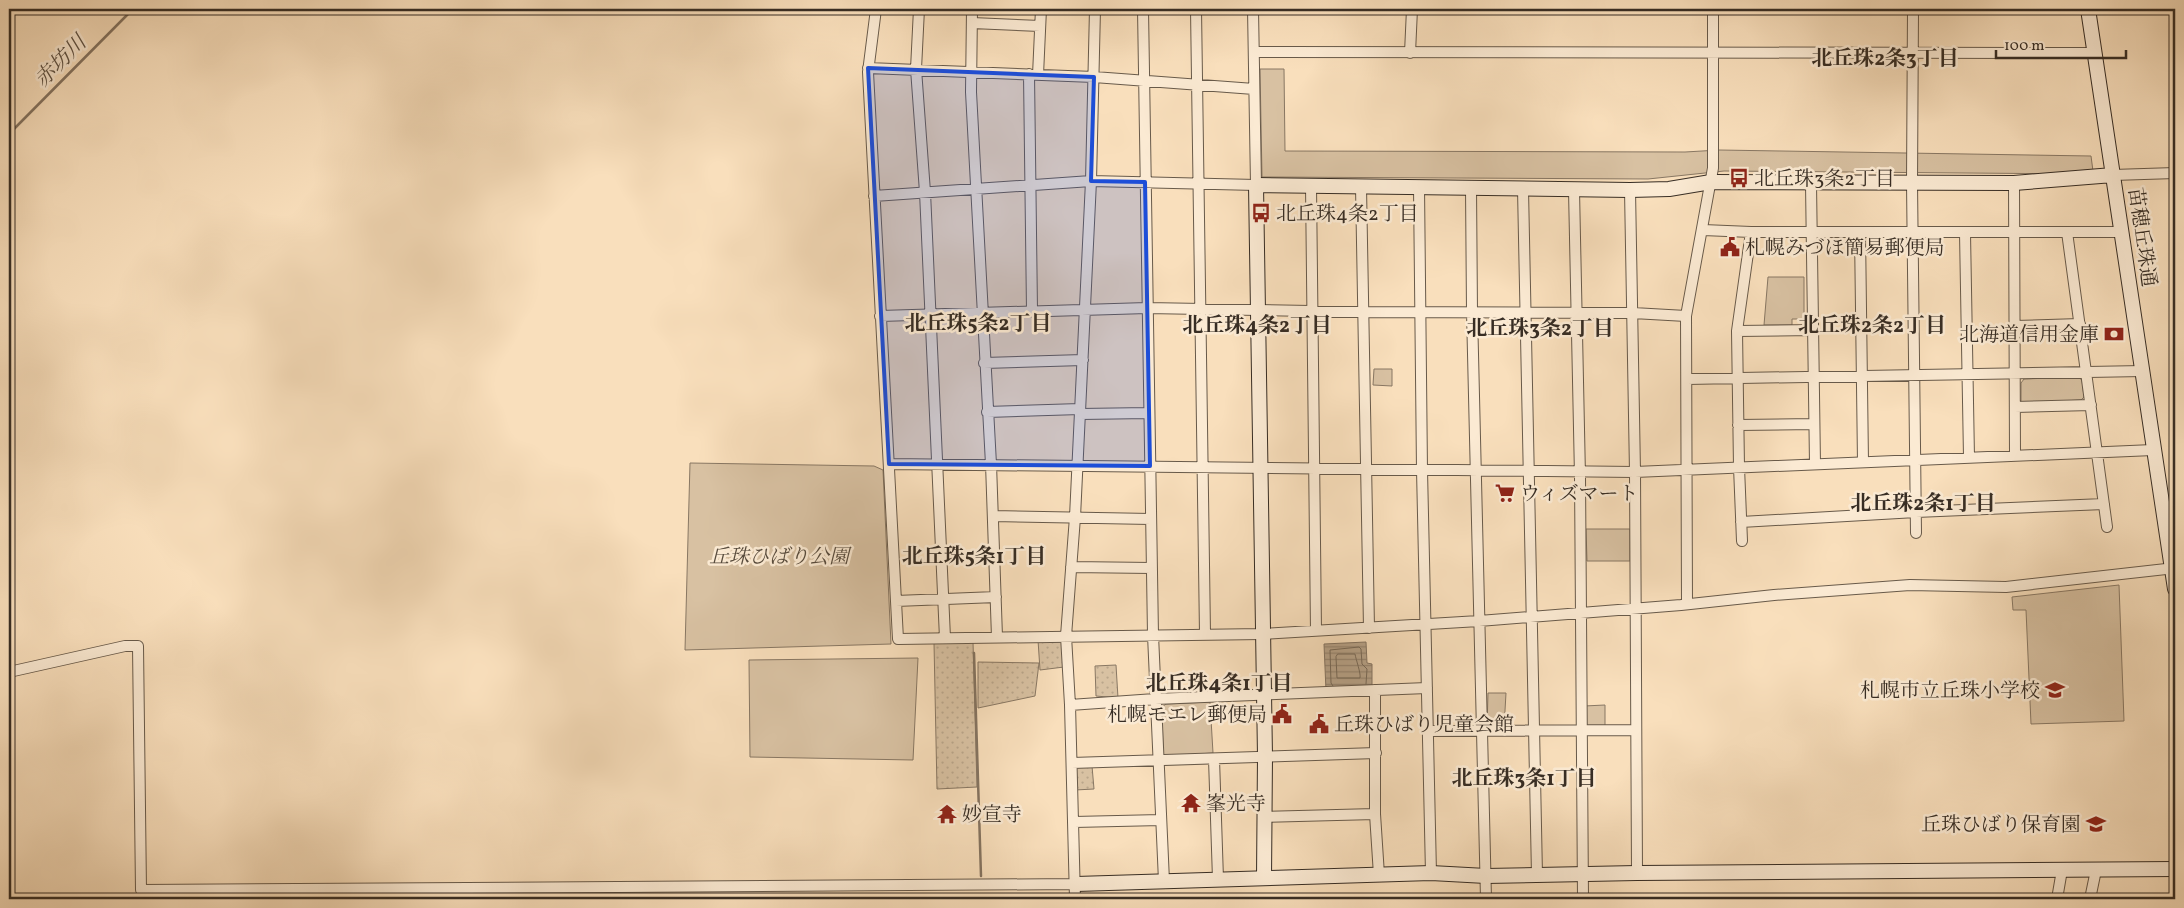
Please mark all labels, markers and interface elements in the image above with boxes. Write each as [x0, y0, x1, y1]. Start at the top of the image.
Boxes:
water label: 赤坊川 [29, 28, 95, 95]
scale bar [1996, 28, 2126, 60]
text: 100 m [2004, 36, 2044, 57]
district label: 北丘珠2条3丁目 [1811, 45, 1959, 74]
place label: 北丘珠3条2丁目 [1754, 166, 1895, 194]
bus stop icon: 北丘珠3条2丁目 [1728, 167, 1750, 189]
street label: 苗穂丘珠通 [2120, 186, 2162, 289]
place label: 北丘珠4条2丁目 [1276, 201, 1419, 229]
bus stop icon: 北丘珠4条2丁目 [1250, 202, 1272, 224]
place label: 札幌みづほ簡易郵便局 [1745, 235, 1945, 263]
public building icon: 札幌みづほ簡易郵便局 [1719, 236, 1741, 258]
district label: 北丘珠5条2丁目 [904, 310, 1052, 339]
district label: 北丘珠4条2丁目 [1182, 312, 1332, 341]
district label: 北丘珠2条2丁目 [1798, 312, 1946, 341]
district label: 北丘珠3条2丁目 [1466, 315, 1614, 344]
place label: 北海道信用金庫 [1959, 322, 2099, 350]
bank icon: 北海道信用金庫 [2103, 323, 2125, 345]
place label: ウィズマート [1520, 481, 1638, 509]
supermarket icon: ウィズマート [1494, 482, 1516, 504]
district label: 北丘珠2条1丁目 [1850, 490, 1996, 519]
district label: 北丘珠5条1丁目 [902, 543, 1046, 572]
park label: 丘珠ひばり公園 [709, 544, 852, 572]
district label: 北丘珠4条1丁目 [1145, 670, 1293, 699]
place label: 札幌市立丘珠小学校 [1860, 678, 2040, 706]
school or university icon: 札幌市立丘珠小学校 [2044, 679, 2066, 701]
place label: 札幌モエレ郵便局 [1107, 702, 1267, 730]
public building icon: 札幌モエレ郵便局 [1271, 703, 1293, 725]
place label: 丘珠ひばり児童会館 [1334, 712, 1514, 740]
public building icon: 丘珠ひばり児童会館 [1308, 713, 1330, 735]
district label: 北丘珠3条1丁目 [1451, 765, 1597, 794]
place label: 峯光寺 [1206, 791, 1266, 819]
temple icon: 峯光寺 [1180, 792, 1202, 814]
place label: 妙宣寺 [962, 802, 1022, 830]
temple icon: 妙宣寺 [936, 803, 958, 825]
place label: 丘珠ひばり保育園 [1921, 812, 2081, 840]
school or university icon: 丘珠ひばり保育園 [2085, 813, 2107, 835]

